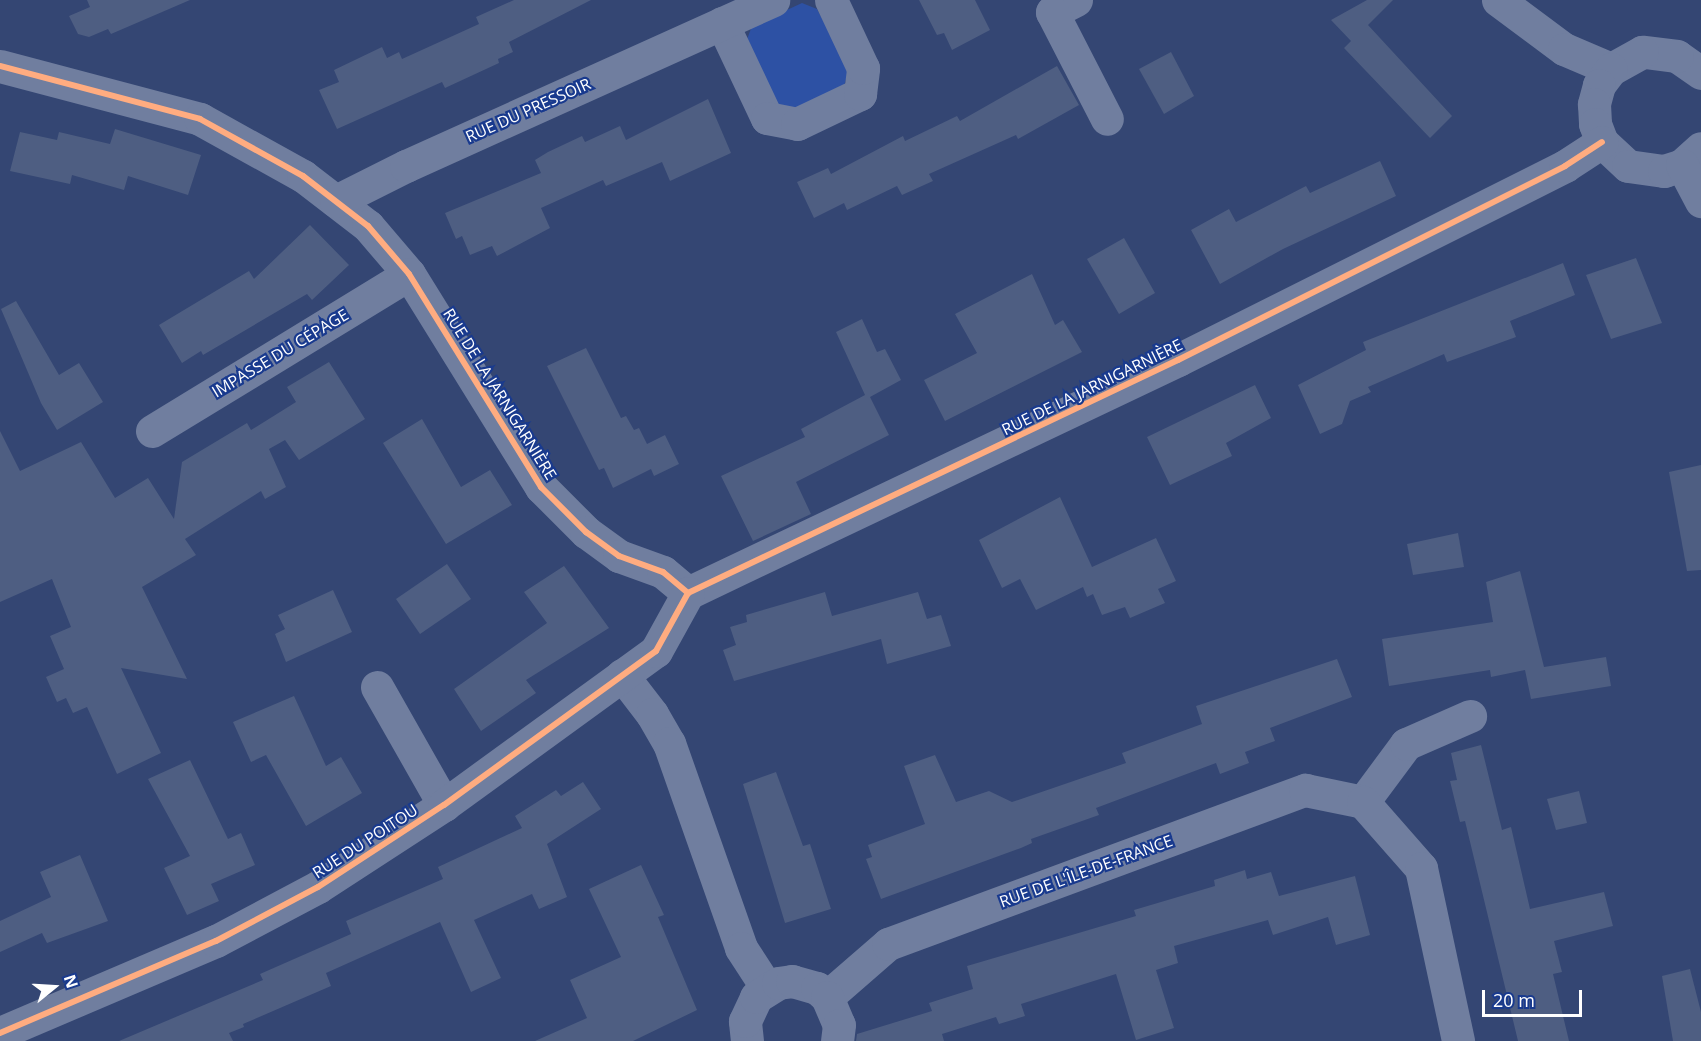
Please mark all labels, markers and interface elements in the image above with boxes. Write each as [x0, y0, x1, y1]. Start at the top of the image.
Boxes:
street label: RUE DU PRESSOIR [463, 74, 593, 146]
street label: IMPASSE DU CÉPAGE [208, 305, 352, 401]
street label: RUE DE LA JARNIGARNIÈRE [439, 305, 561, 483]
street label: RUE DE LA JARNIGARNIÈRE [999, 335, 1185, 439]
street label: RUE DU POITOU [309, 800, 421, 882]
street label: RUE DE L'ÎLE-DE-FRANCE [997, 831, 1175, 911]
north arrow [24, 957, 84, 1017]
text: N [59, 972, 84, 991]
scale bar [1485, 978, 1586, 1016]
text: 20 m [1493, 988, 1535, 1012]

